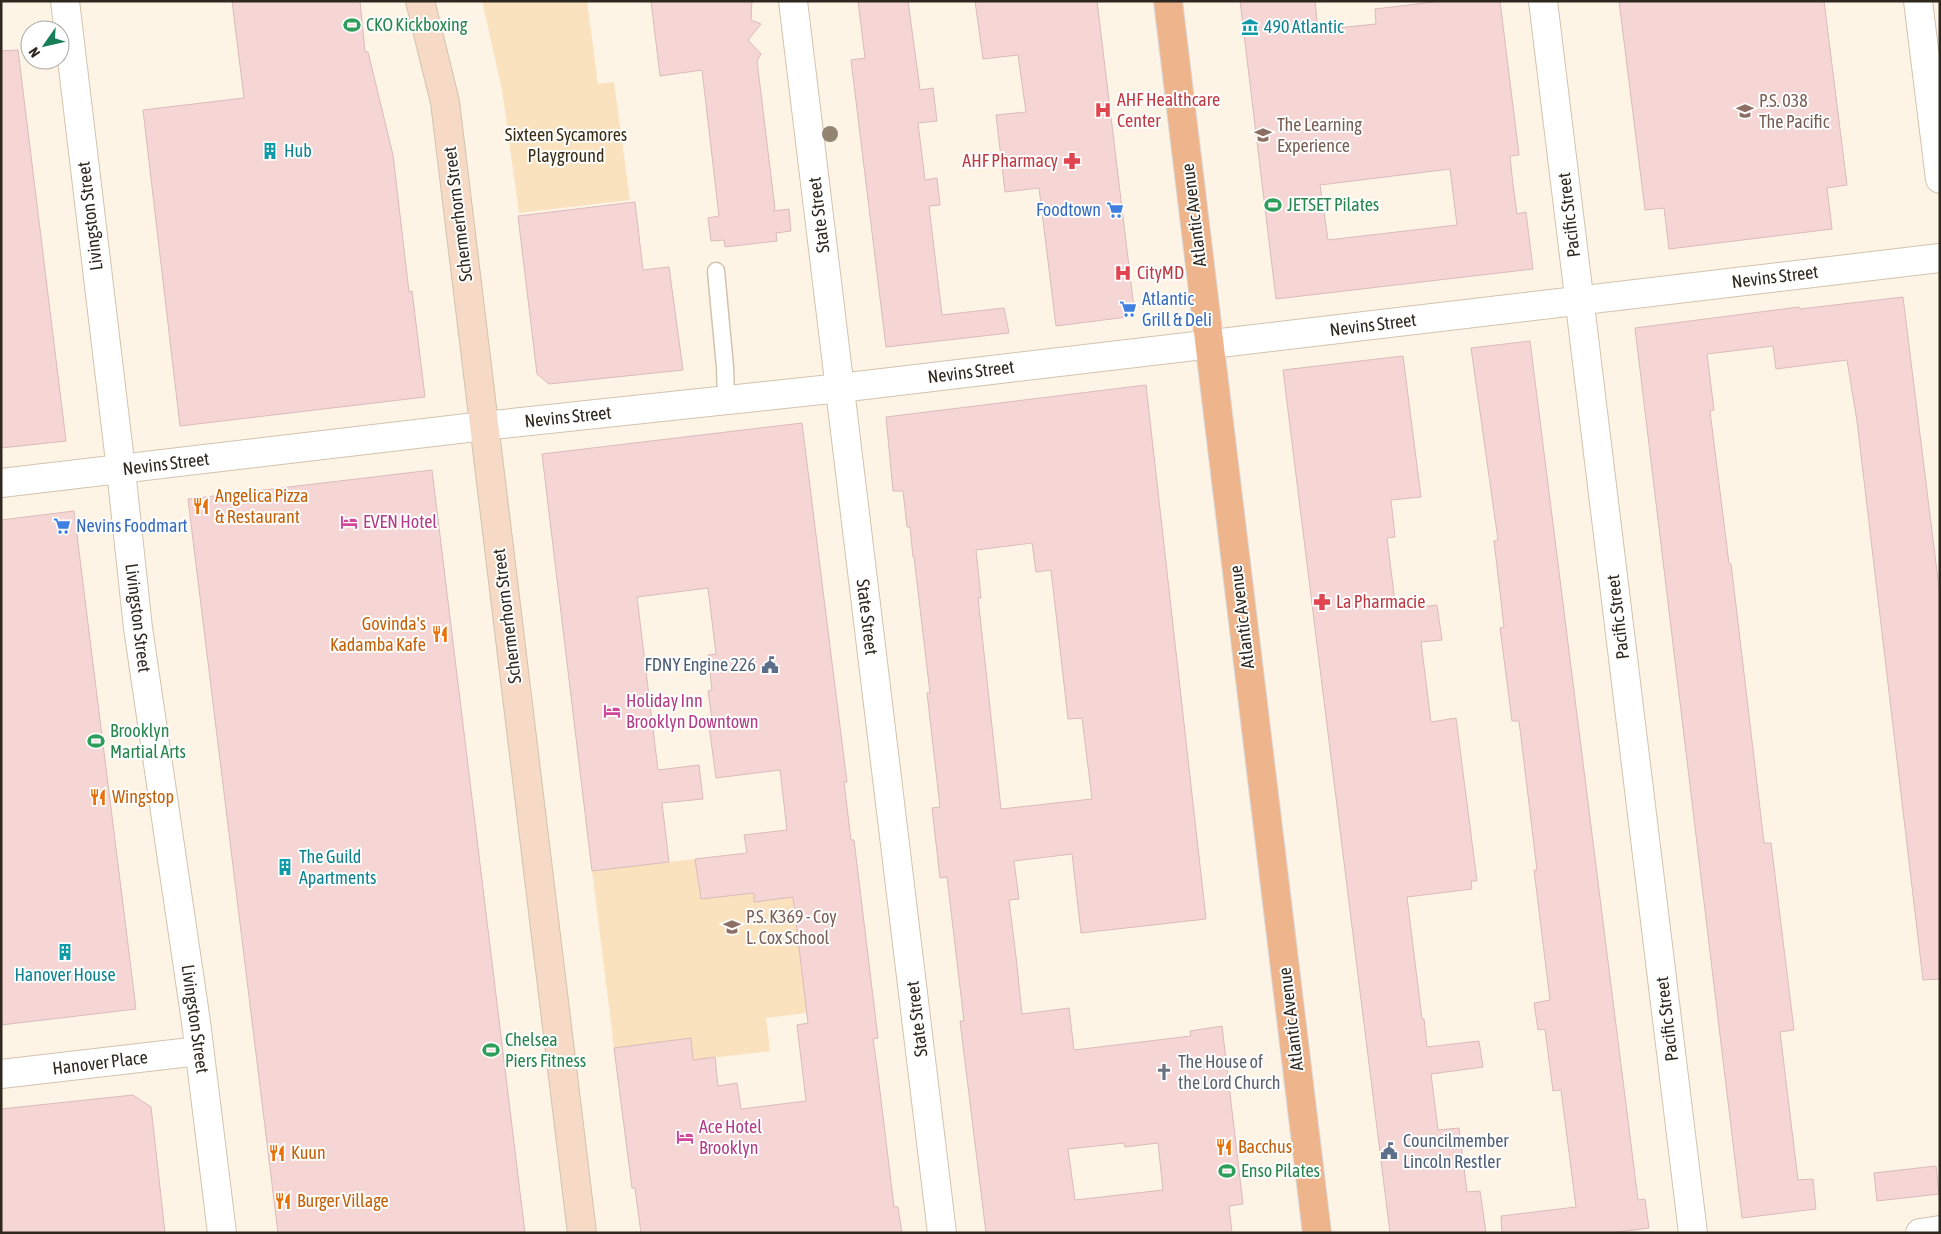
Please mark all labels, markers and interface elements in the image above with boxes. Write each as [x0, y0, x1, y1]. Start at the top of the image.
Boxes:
place label: CKO Kickboxing [366, 14, 468, 35]
sports icon: CKO Kickboxing [342, 15, 362, 35]
place label: 490 Atlantic [1264, 16, 1344, 37]
museum icon: 490 Atlantic [1240, 17, 1260, 37]
north arrow [20, 20, 70, 70]
text: N [25, 44, 43, 60]
place label: AHF Healthcare Center [1117, 89, 1220, 131]
place label: P.S. 038 The Pacific [1759, 90, 1830, 132]
hospital icon: AHF Healthcare Center [1093, 100, 1113, 120]
school or university icon: P.S. 038 The Pacific [1735, 101, 1755, 121]
place label: The Learning Experience [1277, 114, 1362, 156]
park label: Sixteen Sycamores Playground [505, 124, 627, 166]
school or university icon: The Learning Experience [1253, 125, 1273, 145]
place label: Hub [284, 140, 312, 161]
building icon: Hub [260, 141, 280, 161]
street label: Schermerhorn Street [439, 145, 476, 283]
place label: AHF Pharmacy [962, 150, 1058, 171]
pharmacy icon: AHF Pharmacy [1062, 151, 1082, 171]
street label: Livingston Street [72, 160, 107, 272]
street label: Atlantic Avenue [1177, 162, 1210, 268]
street label: Pacific Street [1553, 171, 1584, 259]
street label: State Street [803, 176, 834, 254]
place label: JETSET Pilates [1287, 194, 1379, 215]
sports icon: JETSET Pilates [1263, 195, 1283, 215]
place label: Foodtown [1036, 199, 1101, 220]
supermarket icon: Foodtown [1105, 200, 1125, 220]
street label: Nevins Street [1730, 261, 1820, 292]
place label: CityMD [1137, 262, 1184, 283]
hospital icon: CityMD [1113, 263, 1133, 283]
place label: Atlantic Grill & Deli [1142, 288, 1212, 330]
supermarket icon: Atlantic Grill & Deli [1118, 299, 1138, 319]
street label: Nevins Street [1328, 309, 1418, 340]
street label: Nevins Street [926, 356, 1016, 387]
street label: Nevins Street [523, 402, 612, 432]
street label: Nevins Street [121, 448, 211, 479]
place label: Angelica Pizza & Restaurant [215, 485, 308, 527]
restaurant icon: Angelica Pizza & Restaurant [191, 496, 211, 516]
place label: EVEN Hotel [363, 511, 437, 532]
hotel icon: EVEN Hotel [339, 512, 359, 532]
place label: Nevins Foodmart [76, 515, 188, 536]
supermarket icon: Nevins Foodmart [52, 516, 72, 536]
street label: Schermerhorn Street [488, 547, 525, 685]
street label: Livingston Street [121, 562, 156, 674]
street label: Atlantic Avenue [1225, 564, 1258, 670]
street label: Pacific Street [1602, 573, 1633, 661]
street label: State Street [852, 578, 883, 656]
place label: La Pharmacie [1336, 591, 1425, 612]
pharmacy icon: La Pharmacie [1312, 592, 1332, 612]
place label: Govinda's Kadamba Kafe [330, 613, 426, 655]
restaurant icon: Govinda's Kadamba Kafe [430, 624, 450, 644]
place label: FDNY Engine 226 [645, 654, 756, 675]
public building icon: FDNY Engine 226 [760, 655, 780, 675]
place label: Holiday Inn Brooklyn Downtown [626, 690, 758, 732]
hotel icon: Holiday Inn Brooklyn Downtown [602, 701, 622, 721]
place label: Brooklyn Martial Arts [110, 720, 186, 762]
sports icon: Brooklyn Martial Arts [86, 731, 106, 751]
place label: Wingstop [112, 786, 174, 807]
restaurant icon: Wingstop [88, 787, 108, 807]
place label: The Guild Apartments [299, 846, 376, 888]
building icon: The Guild Apartments [275, 857, 295, 877]
place label: P.S. K369 - Coy L. Cox School [746, 906, 837, 948]
school or university icon: P.S. K369 - Coy L. Cox School [722, 917, 742, 937]
building icon: Hanover House [55, 942, 75, 962]
street label: Livingston Street [177, 963, 214, 1075]
place label: Hanover House [14, 964, 116, 985]
street label: Atlantic Avenue [1274, 966, 1307, 1072]
street label: Pacific Street [1651, 975, 1682, 1063]
street label: State Street [901, 980, 932, 1058]
place label: Chelsea Piers Fitness [505, 1029, 586, 1071]
sports icon: Chelsea Piers Fitness [481, 1040, 501, 1060]
street label: Hanover Place [51, 1046, 149, 1079]
place label: The House of the Lord Church [1178, 1051, 1281, 1093]
church icon: The House of the Lord Church [1154, 1062, 1174, 1082]
place label: Ace Hotel Brooklyn [699, 1116, 762, 1158]
hotel icon: Ace Hotel Brooklyn [675, 1127, 695, 1147]
place label: Councilmember Lincoln Restler [1403, 1130, 1509, 1172]
place label: Bacchus [1238, 1136, 1292, 1157]
restaurant icon: Bacchus [1214, 1137, 1234, 1157]
public building icon: Councilmember Lincoln Restler [1379, 1141, 1399, 1161]
place label: Kuun [291, 1142, 326, 1163]
restaurant icon: Kuun [267, 1143, 287, 1163]
place label: Enso Pilates [1241, 1160, 1320, 1181]
sports icon: Enso Pilates [1217, 1161, 1237, 1181]
place label: Burger Village [297, 1190, 389, 1211]
restaurant icon: Burger Village [273, 1191, 293, 1211]

